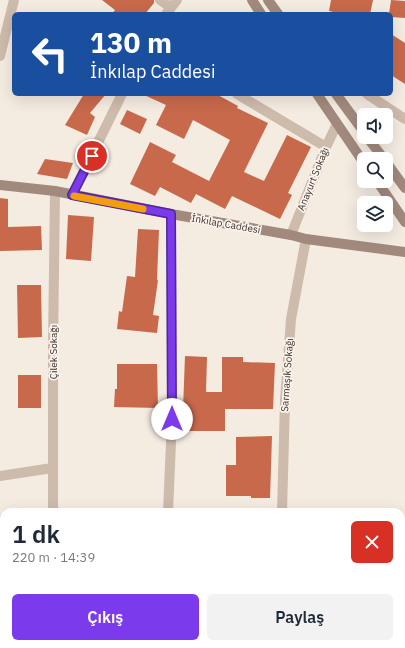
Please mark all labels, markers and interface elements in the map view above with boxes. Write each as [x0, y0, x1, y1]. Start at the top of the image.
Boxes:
text: 130 m [90, 24, 172, 61]
icon: left [24, 28, 76, 80]
text: İnkılap Caddesi [90, 60, 215, 83]
map controls [357, 108, 393, 232]
button: sound [357, 108, 393, 144]
pin [75, 139, 109, 173]
icon: arrive [81, 145, 103, 167]
street label: Anayurt Sokağı [294, 145, 332, 213]
button: search [357, 152, 393, 188]
button: layers [357, 196, 393, 232]
street label: İnkılap Caddesi [191, 212, 261, 236]
street label: Çilek Sokağı [47, 325, 60, 379]
street label: Sarmaşık Sokağı [278, 338, 296, 412]
position arrow [151, 398, 193, 440]
text: 1 dk [12, 518, 60, 550]
button: close [351, 521, 393, 563]
text: 220 m · 14:39 [12, 549, 95, 566]
button: Çıkış [12, 594, 199, 640]
button: Paylaş [207, 594, 393, 640]

